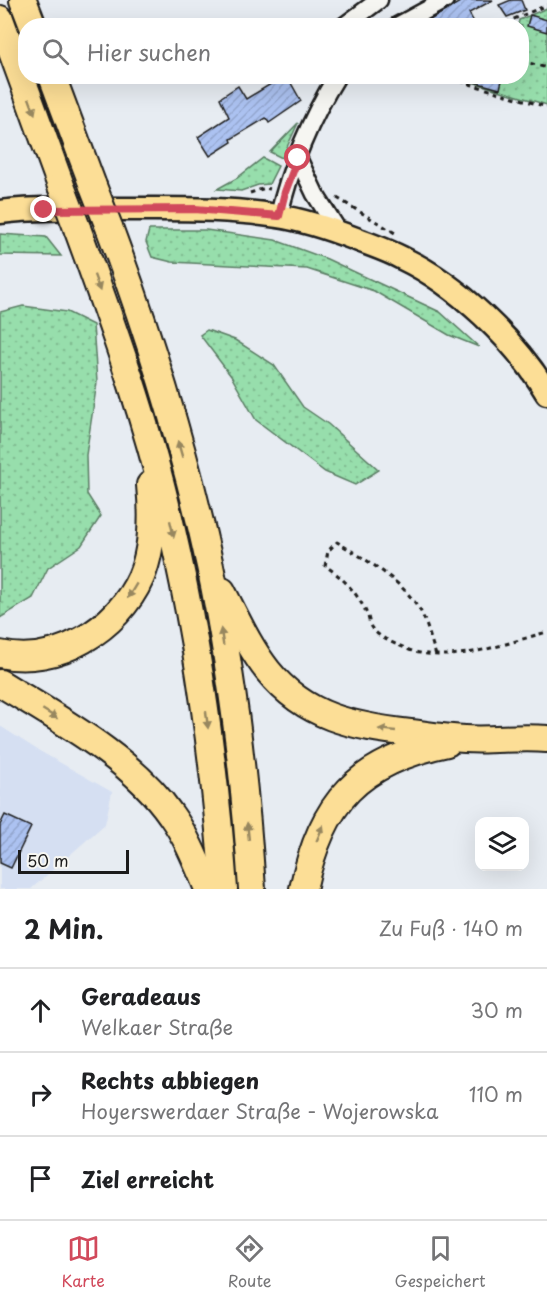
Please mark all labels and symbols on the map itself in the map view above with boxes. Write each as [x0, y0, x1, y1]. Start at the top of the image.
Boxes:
one-way arrow [28, 97, 37, 115]
route start [284, 144, 310, 170]
route end [30, 196, 56, 222]
one-way arrow [93, 274, 103, 292]
one-way arrow [175, 440, 184, 458]
one-way arrow [167, 519, 177, 538]
one-way arrow [127, 583, 138, 599]
one-way arrow [217, 628, 226, 647]
one-way arrow [41, 709, 58, 720]
one-way arrow [202, 711, 212, 730]
one-way arrow [377, 725, 396, 735]
one-way arrow [243, 821, 253, 840]
one-way arrow [315, 824, 325, 842]
scale bar [18, 847, 129, 874]

